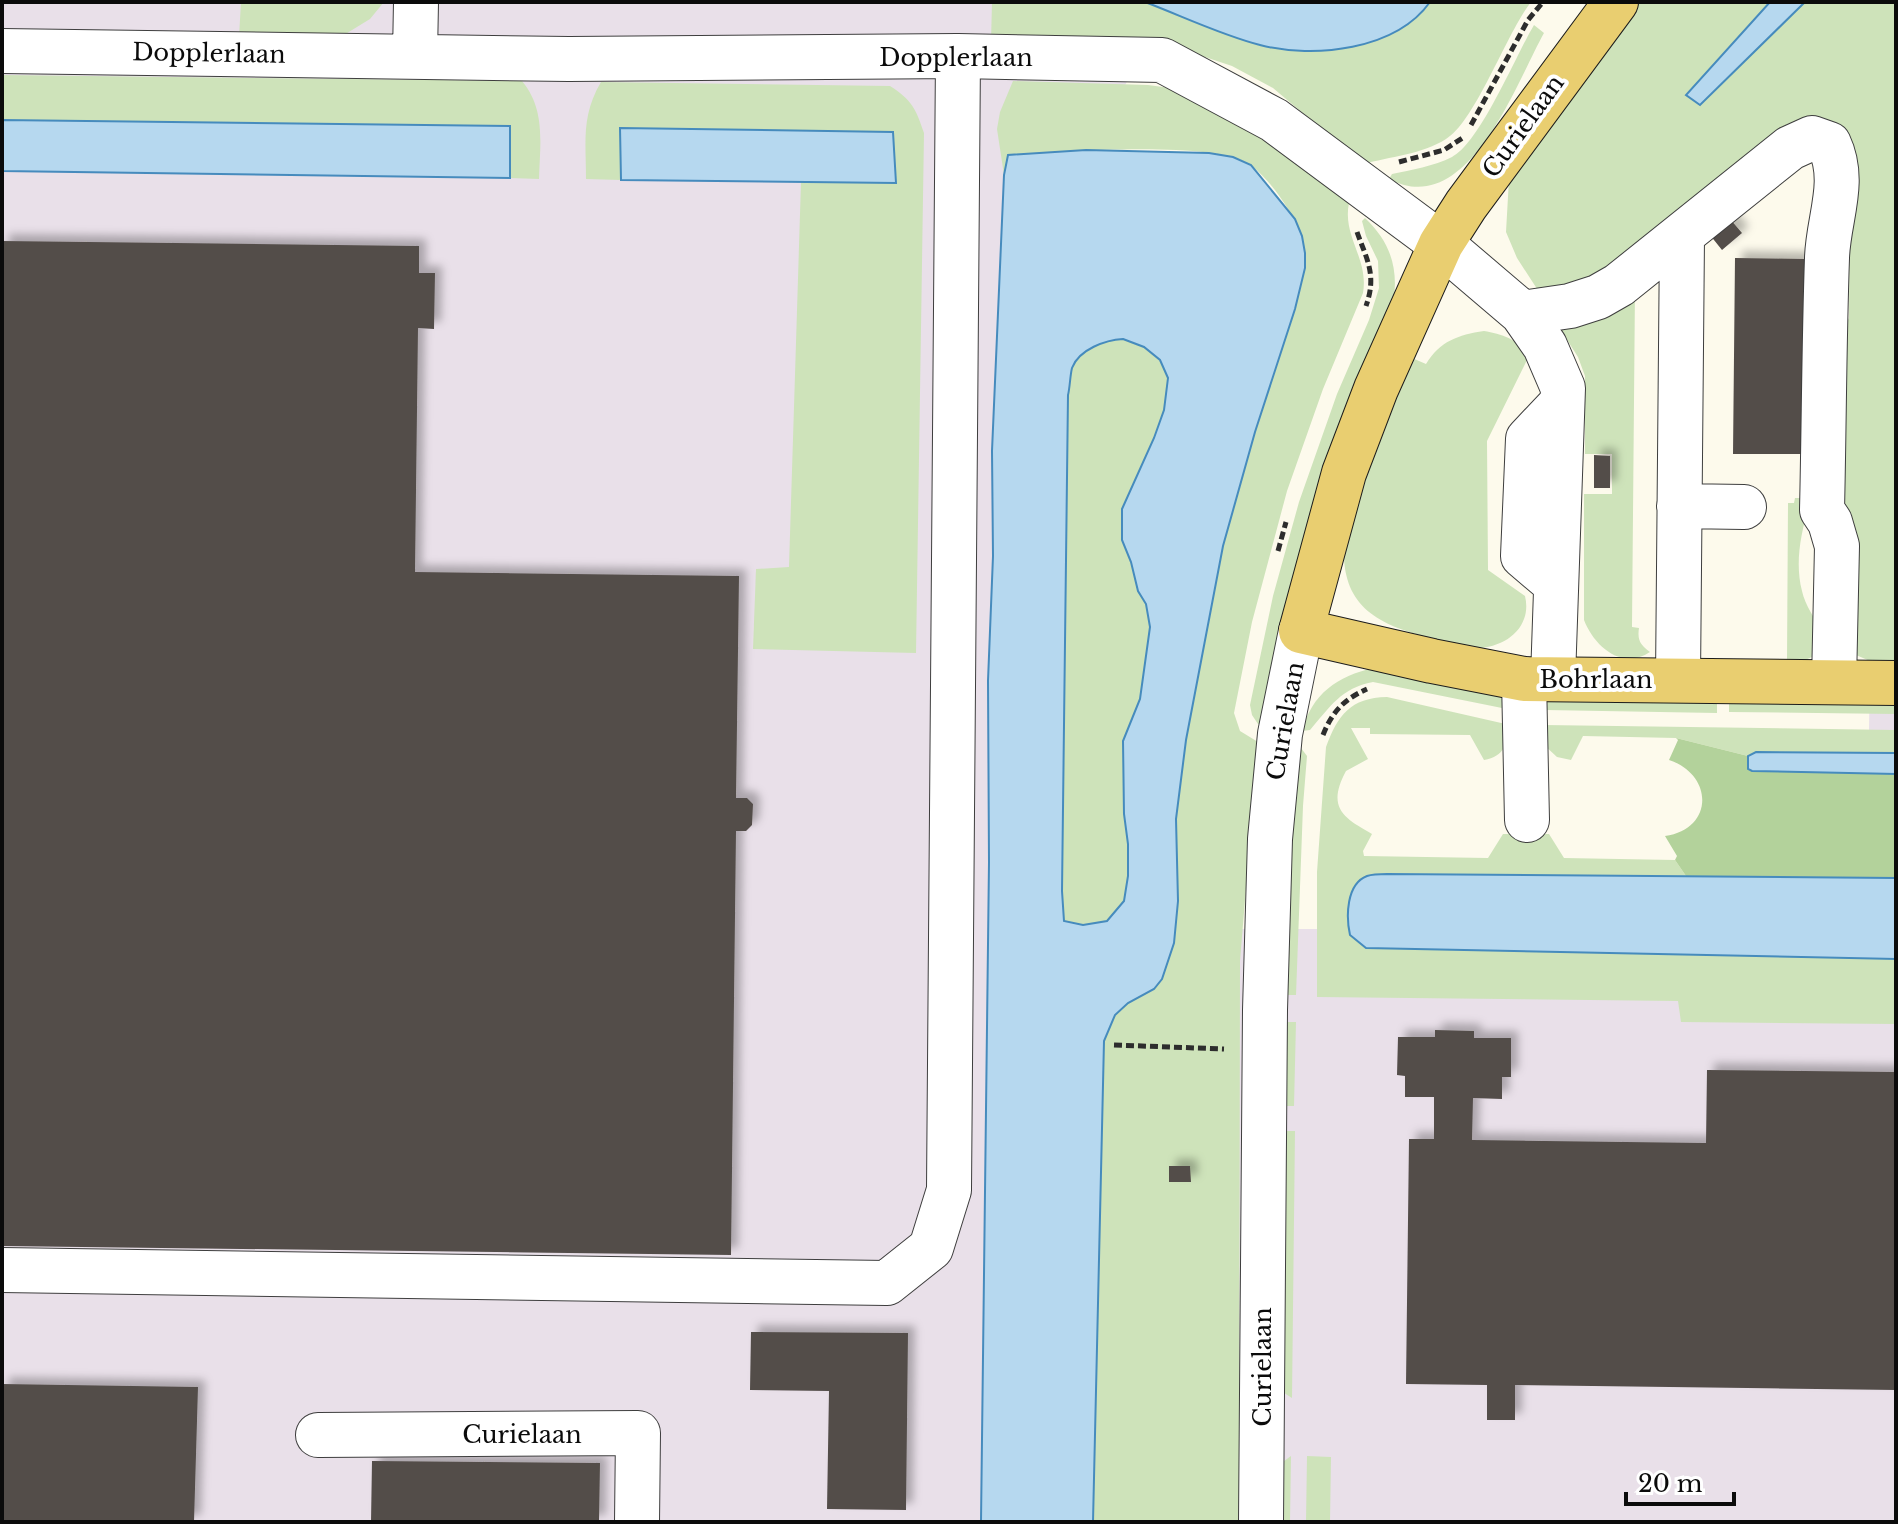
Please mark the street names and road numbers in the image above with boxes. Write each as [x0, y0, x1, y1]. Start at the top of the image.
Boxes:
street label: Dopplerlaan [132, 37, 286, 69]
street label: Dopplerlaan [879, 43, 1033, 72]
street label: Curielaan [1476, 69, 1570, 183]
street label: Curielaan [1260, 660, 1310, 782]
street label: Bohrlaan [1540, 665, 1653, 694]
street label: Curielaan [1248, 1307, 1277, 1427]
street label: Curielaan [462, 1420, 582, 1449]

